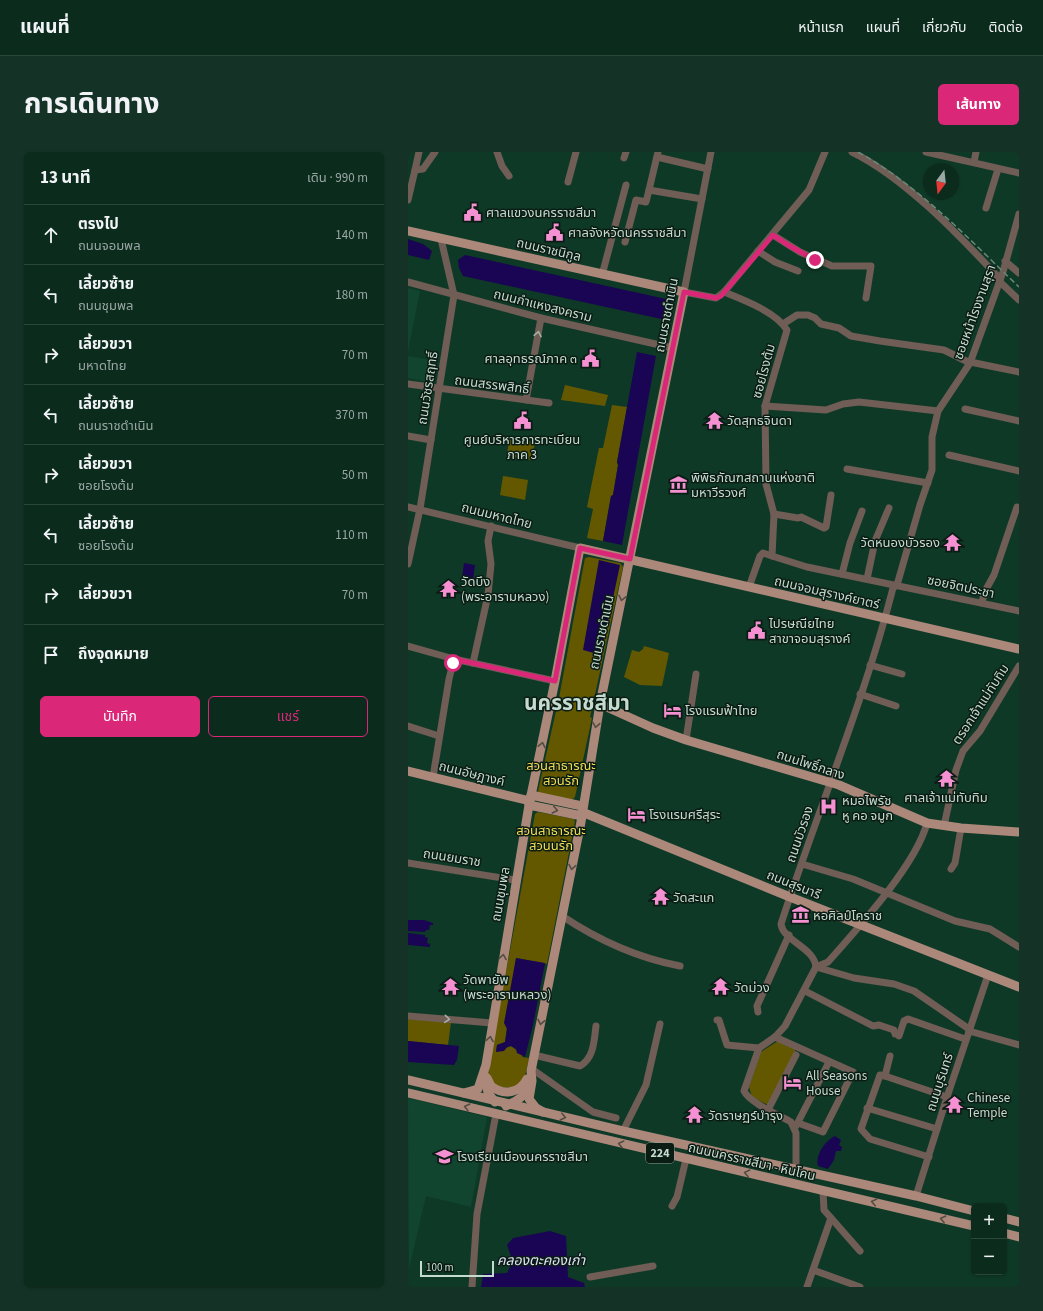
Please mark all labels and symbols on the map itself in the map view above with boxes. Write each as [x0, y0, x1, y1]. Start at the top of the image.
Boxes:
north arrow [923, 164, 959, 200]
public building icon: ศาลแขวงนครราชสีมา [463, 202, 483, 222]
place label: ศาลแขวงนครราชสีมา [486, 204, 596, 222]
public building icon: ศาลจังหวัดนครราชสีมา [545, 222, 565, 242]
place label: ศาลจังหวัดนครราชสีมา [568, 224, 687, 242]
street label: ถนนราชนิกูล [515, 234, 583, 266]
route end [806, 251, 824, 269]
street label: ซอยหน้าโรงงานสุรา [949, 262, 1000, 362]
street label: ถนนราชดำเนิน [651, 276, 683, 354]
street label: ถนนกำแหงสงคราม [492, 285, 594, 327]
one-way arrow [534, 331, 542, 337]
street label: ซอยโรงต้ม [748, 342, 780, 401]
public building icon: ศาลอุทธรณ์ภาค ๓ [580, 348, 600, 368]
street label: ถนนวัชรสฤทธิ์ [413, 350, 443, 426]
place label: ศาลอุทธรณ์ภาค ๓ [485, 350, 577, 368]
street label: ถนนสรรพสิทธิ์ [453, 371, 531, 399]
public building icon: ศูนย์บริหารการทะเบียน ภาค 3 [512, 410, 532, 430]
temple icon: วัดสุทธจินดา [704, 410, 724, 430]
place label: วัดสุทธจินดา [727, 412, 792, 430]
place label: ศูนย์บริหารการทะเบียน ภาค 3 [464, 431, 580, 464]
place label: พิพิธภัณฑสถานแห่งชาติ มหาวีรวงศ์ [691, 469, 815, 502]
museum icon: พิพิธภัณฑสถานแห่งชาติ มหาวีรวงศ์ [668, 474, 688, 494]
street label: ถนนมหาดไทย [460, 498, 534, 533]
temple icon: วัดหนองบัวรอง [943, 532, 963, 552]
place label: วัดหนองบัวรอง [861, 534, 940, 552]
street label: ซอยจิตประชา [925, 571, 996, 603]
street label: ถนนจอมสุรางค์ยาตร์ [772, 572, 882, 614]
place label: วัดบึง (พระอารามหลวง) [461, 573, 549, 606]
temple icon: วัดบึง (พระอารามหลวง) [438, 578, 458, 598]
street label: ถนนราชดำเนิน [585, 593, 619, 671]
one-way arrow [618, 594, 626, 601]
place label: ไปรษณียไทย สาขาจอมสุรางค์ [768, 615, 850, 648]
public building icon: ไปรษณียไทย สาขาจอมสุรางค์ [746, 620, 766, 640]
route start [444, 654, 462, 672]
street label: ตรอกเจ้าแม่ทับทิม [948, 661, 1014, 748]
district label: นครราชสีมา [524, 688, 630, 718]
hotel icon: โรงแรมฟ้าไทย [662, 700, 682, 720]
place label: โรงแรมฟ้าไทย [685, 702, 758, 720]
one-way arrow [592, 722, 601, 728]
one-way arrow [537, 742, 545, 748]
street label: ถนนโพธิ์กลาง [774, 745, 847, 785]
street label: ถนนอัษฎางค์ [437, 757, 507, 791]
park label: สวนสาธารณะ สวนรัก [526, 757, 596, 790]
temple icon: ศาลเจ้าแม่ทับทิม [936, 768, 956, 788]
place label: ศาลเจ้าแม่ทับทิม [904, 789, 988, 807]
place label: หมอไพรัช หู คอ จมูก [842, 792, 893, 825]
hospital icon: หมอไพรัช หู คอ จมูก [819, 797, 839, 817]
hotel icon: โรงแรมศรีสุระ [626, 804, 646, 824]
street label: ถนนบัวรอง [782, 804, 818, 865]
one-way arrow [552, 806, 558, 814]
place label: โรงแรมศรีสุระ [649, 806, 720, 824]
park label: สวนสาธารณะ สวนนรัก [516, 822, 586, 855]
street label: ถนนยมราช [422, 845, 482, 871]
one-way arrow [569, 864, 577, 870]
street label: ถนนชุมพล [487, 865, 515, 923]
street label: ถนนสุรนารี [764, 866, 823, 904]
temple icon: วัดสะแก [650, 887, 670, 907]
place label: วัดสะแก [673, 889, 714, 907]
museum icon: หอศิลป์โคราช [790, 905, 810, 925]
place label: หอศิลป์โคราช [813, 907, 882, 925]
one-way arrow [498, 954, 506, 960]
place label: วัดพายัพ (พระอารามหลวง) [463, 971, 551, 1004]
temple icon: วัดพายัพ (พระอารามหลวง) [440, 976, 460, 996]
temple icon: วัดม่วง [711, 977, 731, 997]
place label: วัดม่วง [734, 979, 770, 997]
one-way arrow [444, 1015, 450, 1024]
one-way arrow [537, 1019, 546, 1025]
one-way arrow [485, 1035, 494, 1042]
street label: ถนนบุรินทร์ [922, 1050, 958, 1114]
place label: All Seasons House [806, 1067, 868, 1100]
hotel icon: All Seasons House [783, 1072, 803, 1092]
place label: Chinese Temple [967, 1089, 1010, 1122]
temple icon: Chinese Temple [944, 1094, 964, 1114]
one-way arrow [464, 1104, 470, 1112]
temple icon: วัดราษฏร์บำรุง [685, 1105, 705, 1125]
place label: วัดราษฏร์บำรุง [708, 1107, 783, 1125]
one-way arrow [560, 1113, 566, 1121]
street label: ถนนนครราชสีมา - หินโคน [686, 1139, 817, 1185]
one-way arrow [618, 1140, 624, 1148]
road number: 224 [646, 1143, 674, 1163]
school or university icon: โรงเรียนเมืองนครราชสีมา [434, 1146, 454, 1166]
place label: โรงเรียนเมืองนครราชสีมา [457, 1148, 588, 1166]
one-way arrow [744, 1170, 751, 1178]
one-way arrow [871, 1199, 877, 1207]
one-way arrow [940, 1215, 946, 1223]
water label: คลองตะคองเก่า [497, 1251, 586, 1271]
scale bar [420, 1259, 494, 1278]

